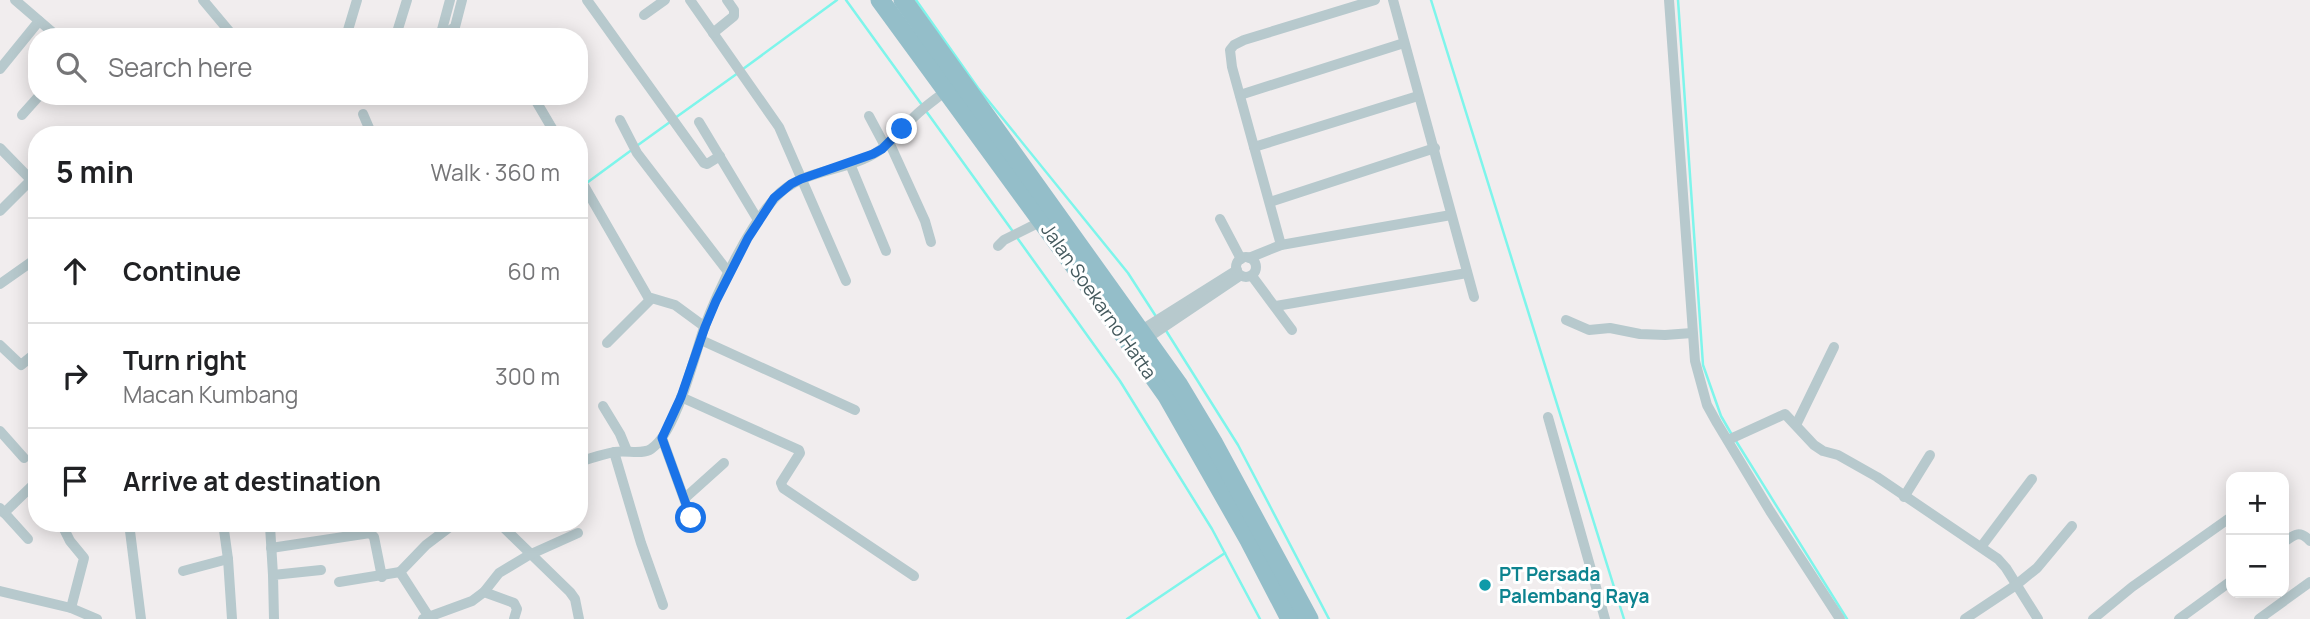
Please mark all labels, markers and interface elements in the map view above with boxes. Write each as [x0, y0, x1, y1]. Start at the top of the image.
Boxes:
search box [28, 28, 588, 105]
icon: search [52, 48, 90, 86]
text: Search here [108, 49, 253, 85]
route end [886, 113, 917, 144]
text: 5 min [56, 151, 134, 192]
text: Walk · 360 m [430, 156, 560, 188]
street label: Jalan Soekarno Hatta [1035, 218, 1163, 384]
icon: ahead [56, 252, 94, 290]
text: Continue [123, 253, 241, 289]
text: 60 m [508, 255, 560, 287]
text: Turn right [123, 342, 247, 378]
icon: right [56, 357, 94, 395]
text: 300 m [495, 360, 560, 392]
text: Macan Kumbang [123, 378, 298, 410]
icon: arrive [56, 462, 94, 500]
text: Arrive at destination [123, 463, 381, 499]
map controls [2226, 472, 2289, 598]
button: + [2226, 472, 2289, 535]
route start [675, 502, 706, 533]
button: − [2226, 535, 2289, 598]
place label: PT Persada Palembang Raya [1499, 561, 1650, 609]
marker: PT Persada Palembang Raya [1477, 577, 1493, 593]

